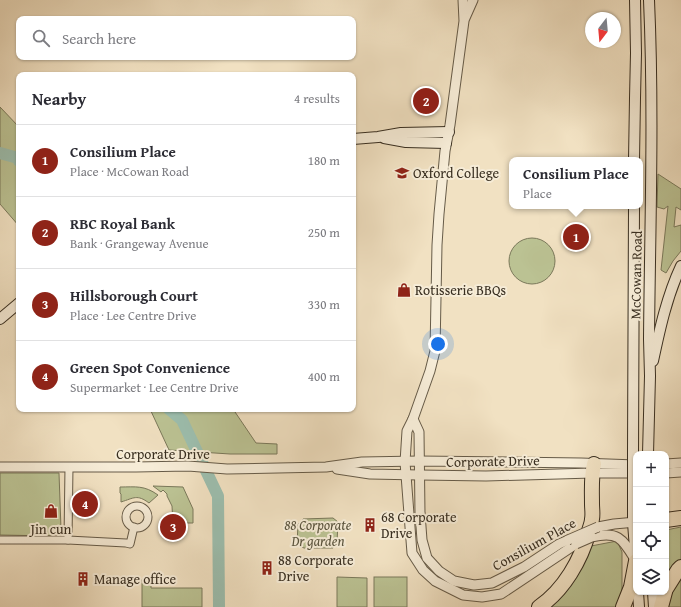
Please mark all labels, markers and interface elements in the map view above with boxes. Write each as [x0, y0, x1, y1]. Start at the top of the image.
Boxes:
north arrow [585, 12, 621, 48]
search box [16, 16, 356, 60]
icon: search [30, 27, 52, 49]
text: Search here [62, 28, 136, 49]
text: Nearby [32, 86, 86, 111]
pin: 2 [413, 86, 439, 116]
text: 4 results [294, 89, 340, 108]
text: Consilium Place [70, 141, 176, 162]
text: 1 [42, 151, 48, 170]
text: 180 m [308, 151, 340, 170]
popup [509, 157, 643, 209]
text: Place · McCowan Road [70, 162, 189, 181]
place label: Oxford College [413, 163, 500, 183]
text: Consilium Place [523, 163, 629, 184]
school or university icon: Oxford College [394, 165, 410, 181]
text: Place [523, 184, 552, 203]
text: RBC Royal Bank [70, 213, 175, 234]
pin: 1 [563, 222, 589, 252]
text: 2 [42, 223, 48, 242]
text: 250 m [308, 223, 340, 242]
street label: McCowan Road [625, 230, 647, 320]
text: Bank · Grangeway Avenue [70, 234, 209, 253]
place label: Rotisserie BBQs [415, 280, 506, 300]
shop icon: Rotisserie BBQs [396, 282, 412, 298]
text: Hillsborough Court [70, 285, 198, 306]
text: 3 [42, 295, 48, 314]
text: 330 m [308, 295, 340, 314]
text: Place · Lee Centre Drive [70, 306, 196, 325]
your location [428, 334, 448, 354]
text: Green Spot Convenience [70, 357, 230, 378]
text: 4 [42, 367, 48, 386]
text: 400 m [308, 367, 340, 386]
text: Supermarket · Lee Centre Drive [70, 378, 239, 397]
street label: Corporate Drive [116, 444, 210, 464]
street label: Corporate Drive [446, 450, 540, 472]
map controls [633, 451, 669, 595]
button: + [633, 451, 669, 487]
button: − [633, 487, 669, 523]
pin: 4 [72, 489, 98, 519]
shop icon: Jin cun [43, 503, 59, 519]
place label: 68 Corporate Drive [381, 507, 457, 543]
pin: 3 [160, 512, 186, 542]
street label: Consilium Place [489, 513, 580, 575]
park label: 88 Corporate Dr garden [285, 515, 352, 551]
building icon: 68 Corporate Drive [362, 517, 378, 533]
place label: Jin cun [29, 519, 72, 539]
button: locate [633, 523, 669, 559]
place label: 88 Corporate Drive [278, 550, 354, 586]
button: layers [633, 559, 669, 595]
building icon: 88 Corporate Drive [259, 560, 275, 576]
place label: Manage office [94, 569, 176, 589]
building icon: Manage office [75, 571, 91, 587]

